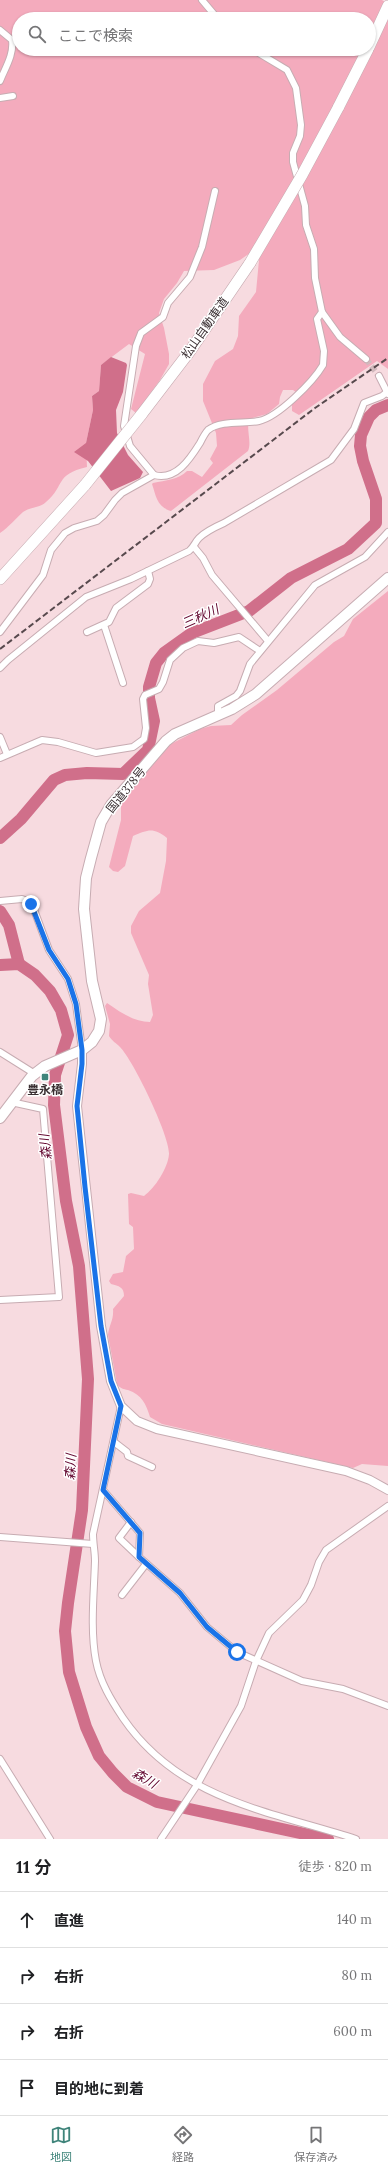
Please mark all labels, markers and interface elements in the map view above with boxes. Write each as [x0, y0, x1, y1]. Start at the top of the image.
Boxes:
search box [12, 12, 376, 56]
icon: search [26, 23, 48, 45]
text: ここで検索 [58, 26, 133, 45]
street label: 松山自動車道 [178, 294, 231, 362]
water label: 三秋川 [179, 600, 223, 632]
street label: 国道378号 [103, 764, 149, 816]
route end [22, 895, 40, 913]
marker: 豊永橋 [40, 1072, 50, 1082]
place label: 豊永橋 [27, 1082, 64, 1097]
water label: 森川 [35, 1131, 56, 1161]
water label: 森川 [61, 1452, 80, 1480]
route start [228, 1643, 246, 1661]
water label: 森川 [129, 1765, 162, 1793]
text: 11 分 [16, 1856, 51, 1878]
text: 徒歩 · 820 m [299, 1858, 372, 1875]
icon: ahead [16, 1909, 38, 1931]
text: 直進 [54, 1911, 84, 1930]
text: 140 m [337, 1911, 372, 1928]
icon: right [16, 1965, 38, 1987]
text: 右折 [54, 1967, 84, 1986]
text: 80 m [342, 1967, 372, 1984]
icon: right [16, 2021, 38, 2043]
text: 右折 [54, 2023, 84, 2042]
text: 600 m [333, 2023, 372, 2040]
icon: arrive [16, 2077, 38, 2099]
text: 目的地に到着 [54, 2079, 144, 2098]
tab: 地図 [50, 2124, 72, 2164]
tab: 経路 [172, 2124, 194, 2164]
tab: 保存済み [294, 2124, 338, 2164]

